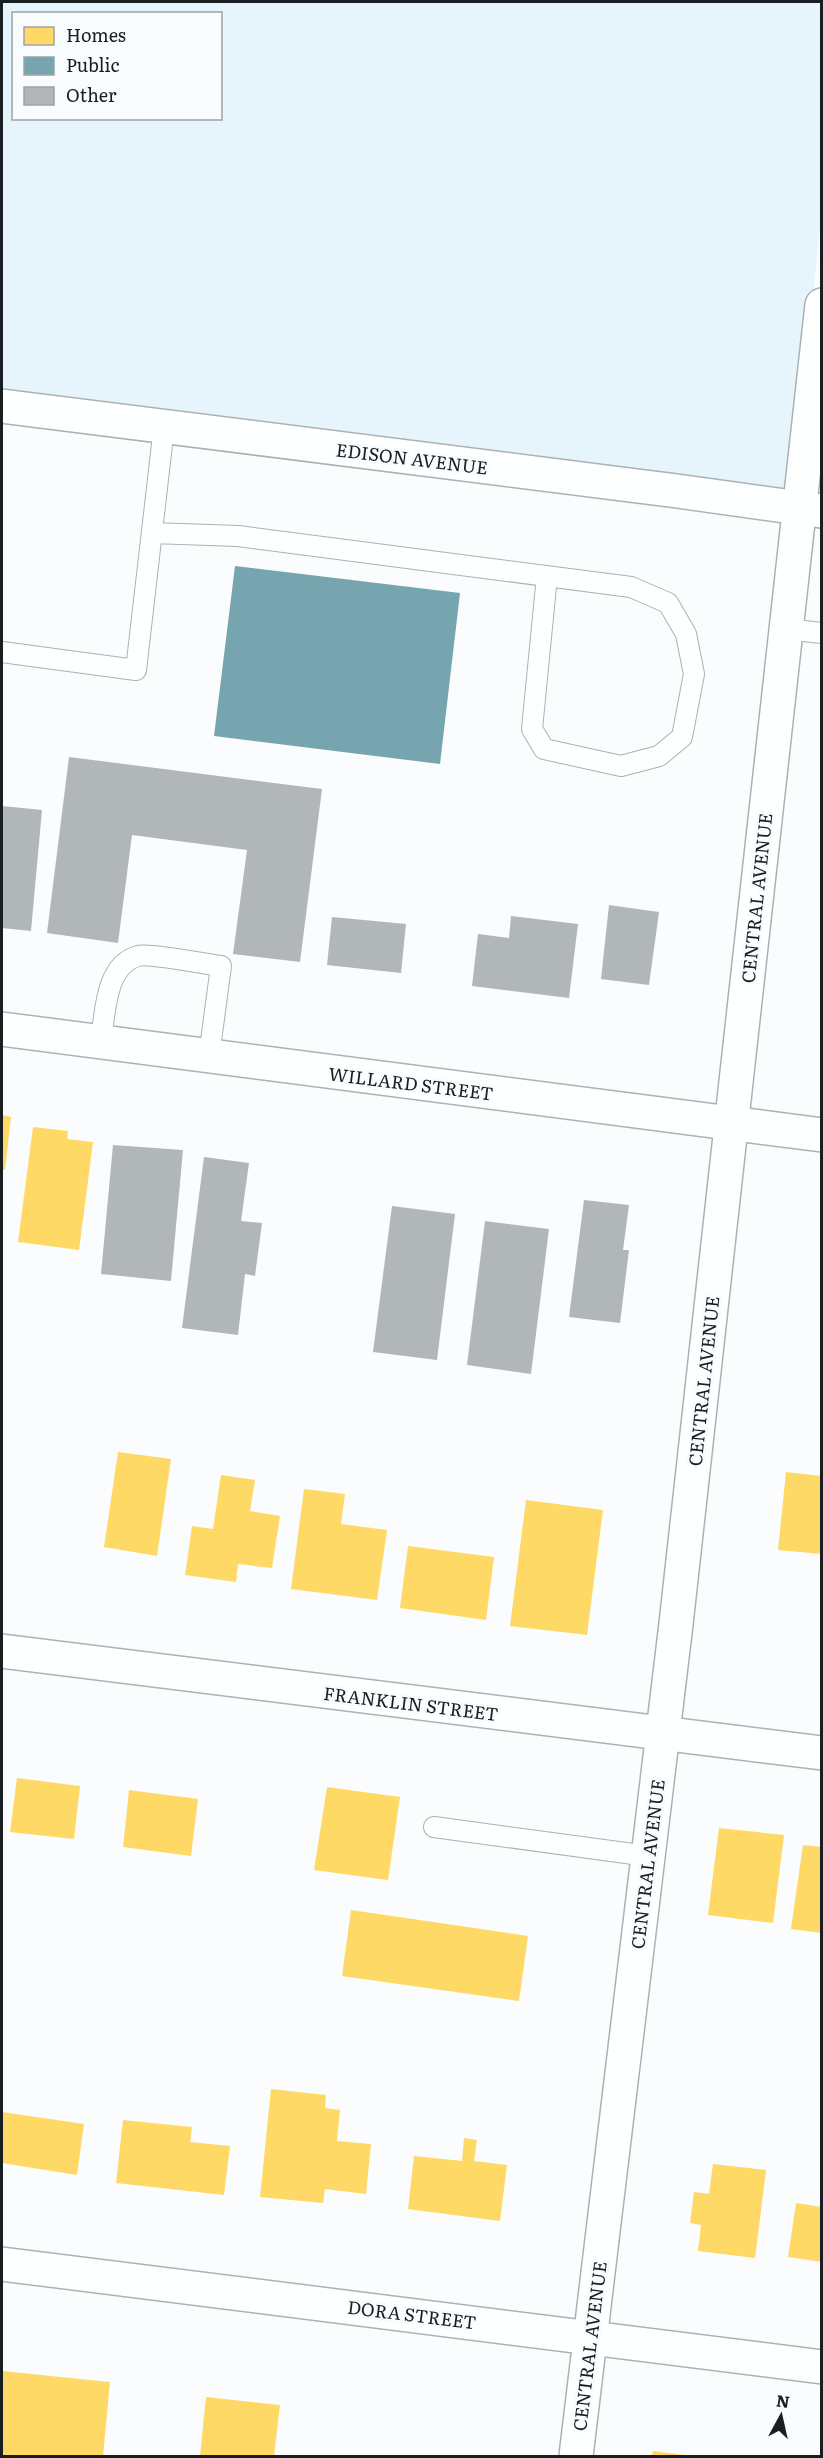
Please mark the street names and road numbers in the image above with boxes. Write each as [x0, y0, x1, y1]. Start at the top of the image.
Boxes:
street label: EDISON AVENUE [335, 435, 489, 481]
street label: CENTRAL AVENUE [734, 812, 778, 984]
street label: WILLARD STREET [327, 1059, 495, 1107]
street label: CENTRAL AVENUE [681, 1295, 725, 1467]
street label: FRANKLIN STREET [322, 1679, 500, 1727]
street label: CENTRAL AVENUE [623, 1778, 671, 1950]
street label: CENTRAL AVENUE [565, 2260, 613, 2432]
street label: DORA STREET [346, 2293, 478, 2335]

